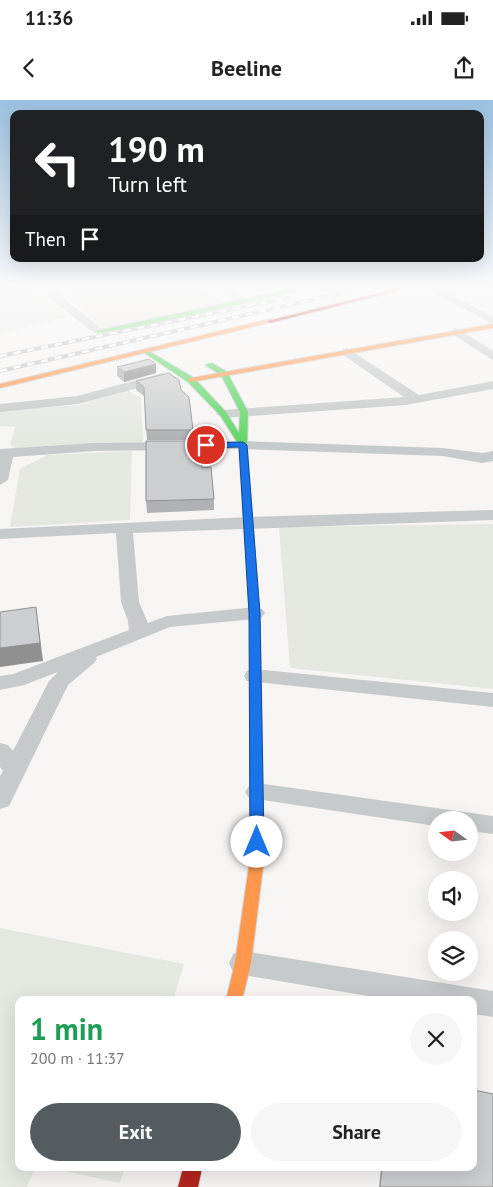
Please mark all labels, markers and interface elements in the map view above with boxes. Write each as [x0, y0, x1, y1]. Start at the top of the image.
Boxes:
text: 11:36 [25, 6, 73, 30]
icon: back [15, 54, 43, 82]
text: Beeline [211, 54, 282, 82]
icon: share [450, 54, 478, 82]
text: 190 m [108, 126, 205, 172]
icon: left [25, 130, 90, 195]
text: Turn left [108, 170, 187, 198]
icon: arrive [76, 225, 104, 253]
text: Then [25, 227, 66, 251]
pin [185, 424, 227, 466]
icon: arrive [192, 431, 220, 459]
north arrow [428, 811, 478, 861]
map controls [428, 811, 478, 981]
position arrow [230, 815, 282, 867]
button: sound [428, 871, 478, 921]
button: layers [428, 931, 478, 981]
text: 1 min [30, 1009, 103, 1048]
button: close [410, 1013, 462, 1065]
text: 200 m · 11:37 [30, 1048, 125, 1068]
button: Exit [30, 1103, 241, 1161]
button: Share [251, 1103, 462, 1161]

